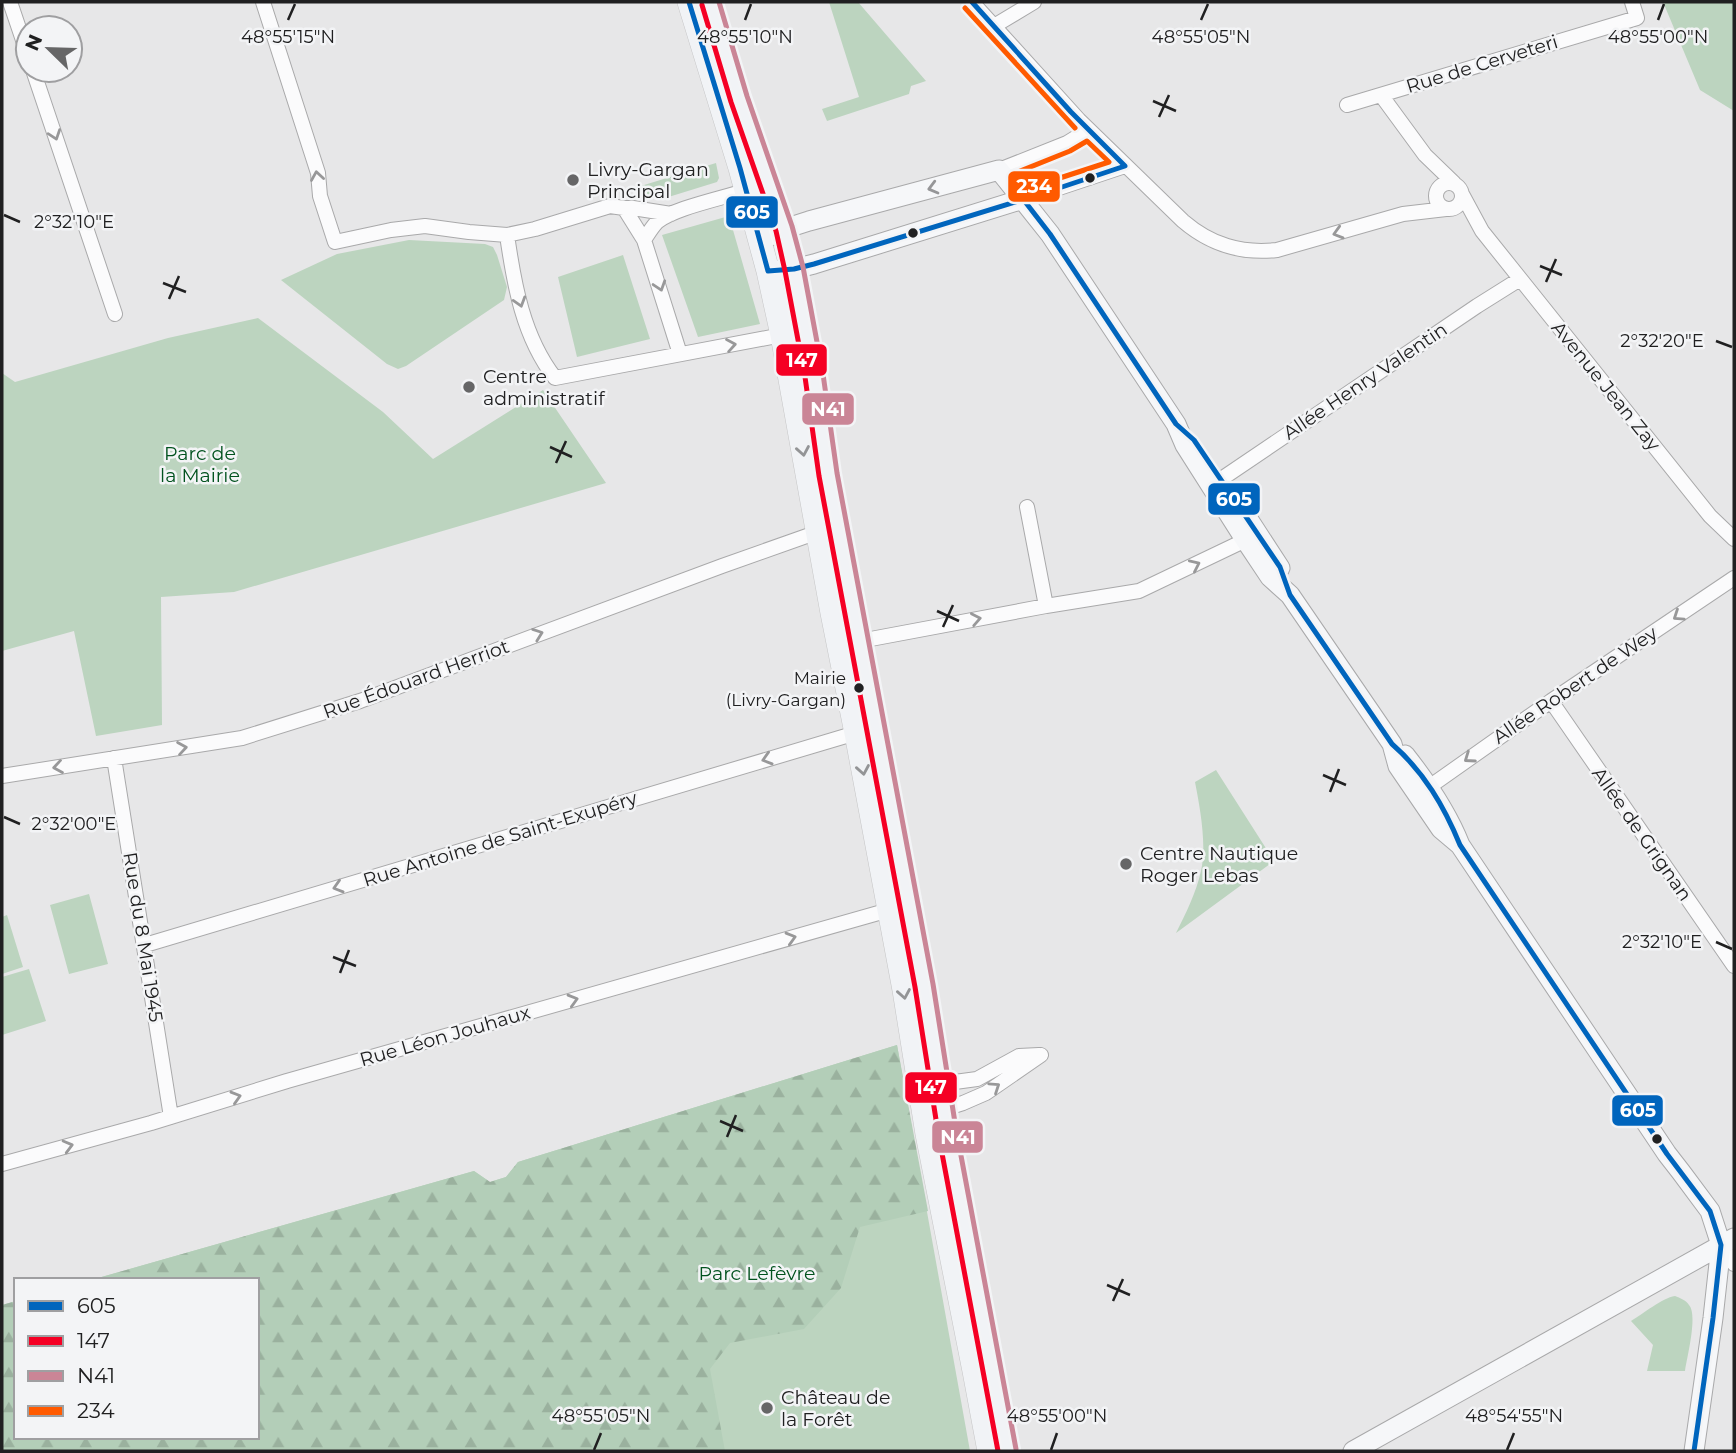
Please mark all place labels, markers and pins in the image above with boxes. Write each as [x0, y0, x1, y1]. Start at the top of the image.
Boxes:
place label: Livry-Gargan Principal [587, 158, 709, 203]
unlabelled marker [1083, 171, 1097, 185]
marker: Livry-Gargan Principal [565, 172, 581, 188]
unlabelled marker [906, 226, 920, 240]
place label: Centre administratif [483, 365, 606, 410]
marker: Centre administratif [461, 379, 477, 395]
place label: Mairie (Livry-Gargan) [726, 668, 846, 710]
marker: Mairie (Livry-Gargan) [852, 681, 866, 695]
place label: Centre Nautique Roger Lebas [1140, 842, 1298, 887]
marker: Centre Nautique Roger Lebas [1118, 856, 1134, 872]
unlabelled marker [1650, 1132, 1664, 1146]
place label: Château de la Forêt [781, 1386, 890, 1431]
marker: Château de la Forêt [759, 1400, 775, 1416]

